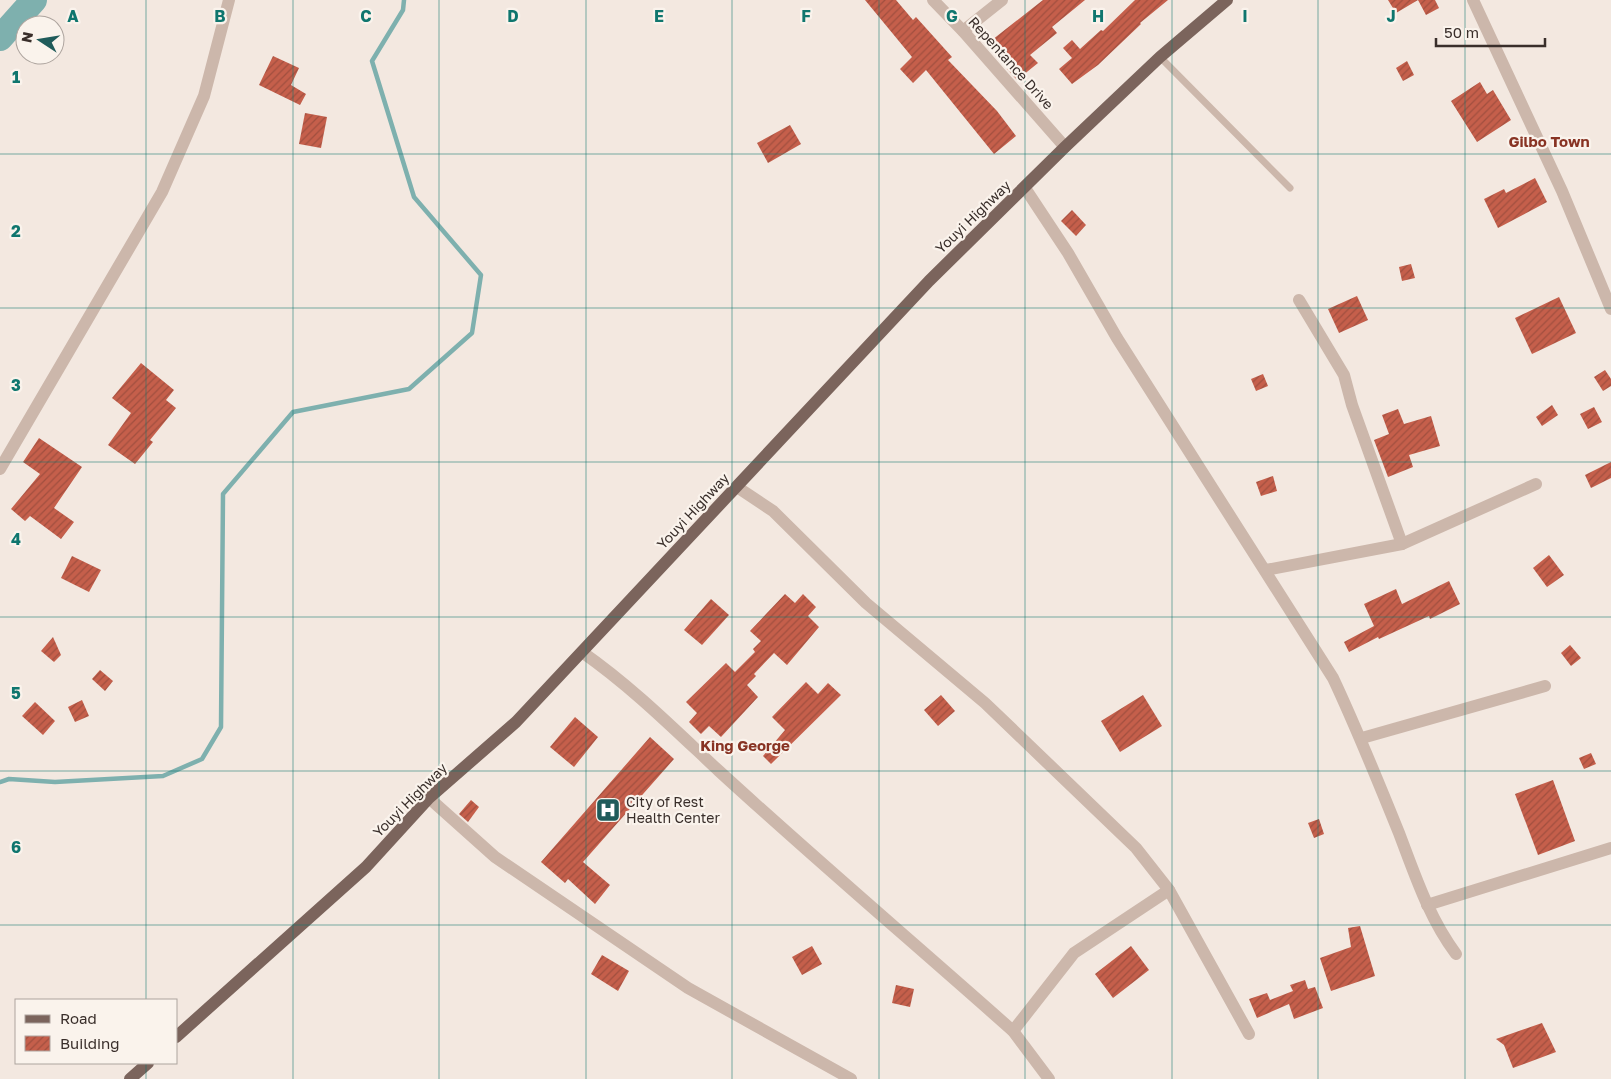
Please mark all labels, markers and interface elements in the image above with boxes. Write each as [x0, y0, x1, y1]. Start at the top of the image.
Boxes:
text: A [67, 6, 79, 26]
text: B [214, 6, 226, 26]
text: C [360, 6, 372, 26]
text: D [507, 6, 519, 26]
text: E [654, 6, 664, 26]
text: F [801, 6, 811, 26]
text: G [946, 6, 958, 26]
text: H [1092, 6, 1104, 26]
text: I [1242, 6, 1248, 26]
text: J [1386, 6, 1396, 26]
street label: Repentance Drive [965, 13, 1057, 112]
north arrow [15, 15, 65, 65]
scale bar [1436, 15, 1545, 47]
text: 50 m [1444, 23, 1479, 41]
text: N [17, 30, 36, 44]
text: 1 [12, 67, 20, 87]
district label: Gilbo Town [1508, 132, 1590, 150]
street label: Youyi Highway [932, 176, 1014, 257]
text: 2 [11, 221, 21, 241]
text: 3 [11, 375, 21, 395]
street label: Youyi Highway [653, 469, 732, 552]
text: 4 [11, 529, 21, 549]
text: 5 [11, 683, 21, 703]
district label: King George [700, 736, 790, 754]
street label: Youyi Highway [369, 759, 450, 840]
place label: City of Rest Health Center [626, 793, 720, 826]
hospital icon: City of Rest Health Center [595, 797, 621, 823]
text: 6 [11, 837, 21, 857]
legend [15, 999, 178, 1064]
text: Road [60, 1009, 97, 1027]
text: Building [60, 1034, 120, 1052]

